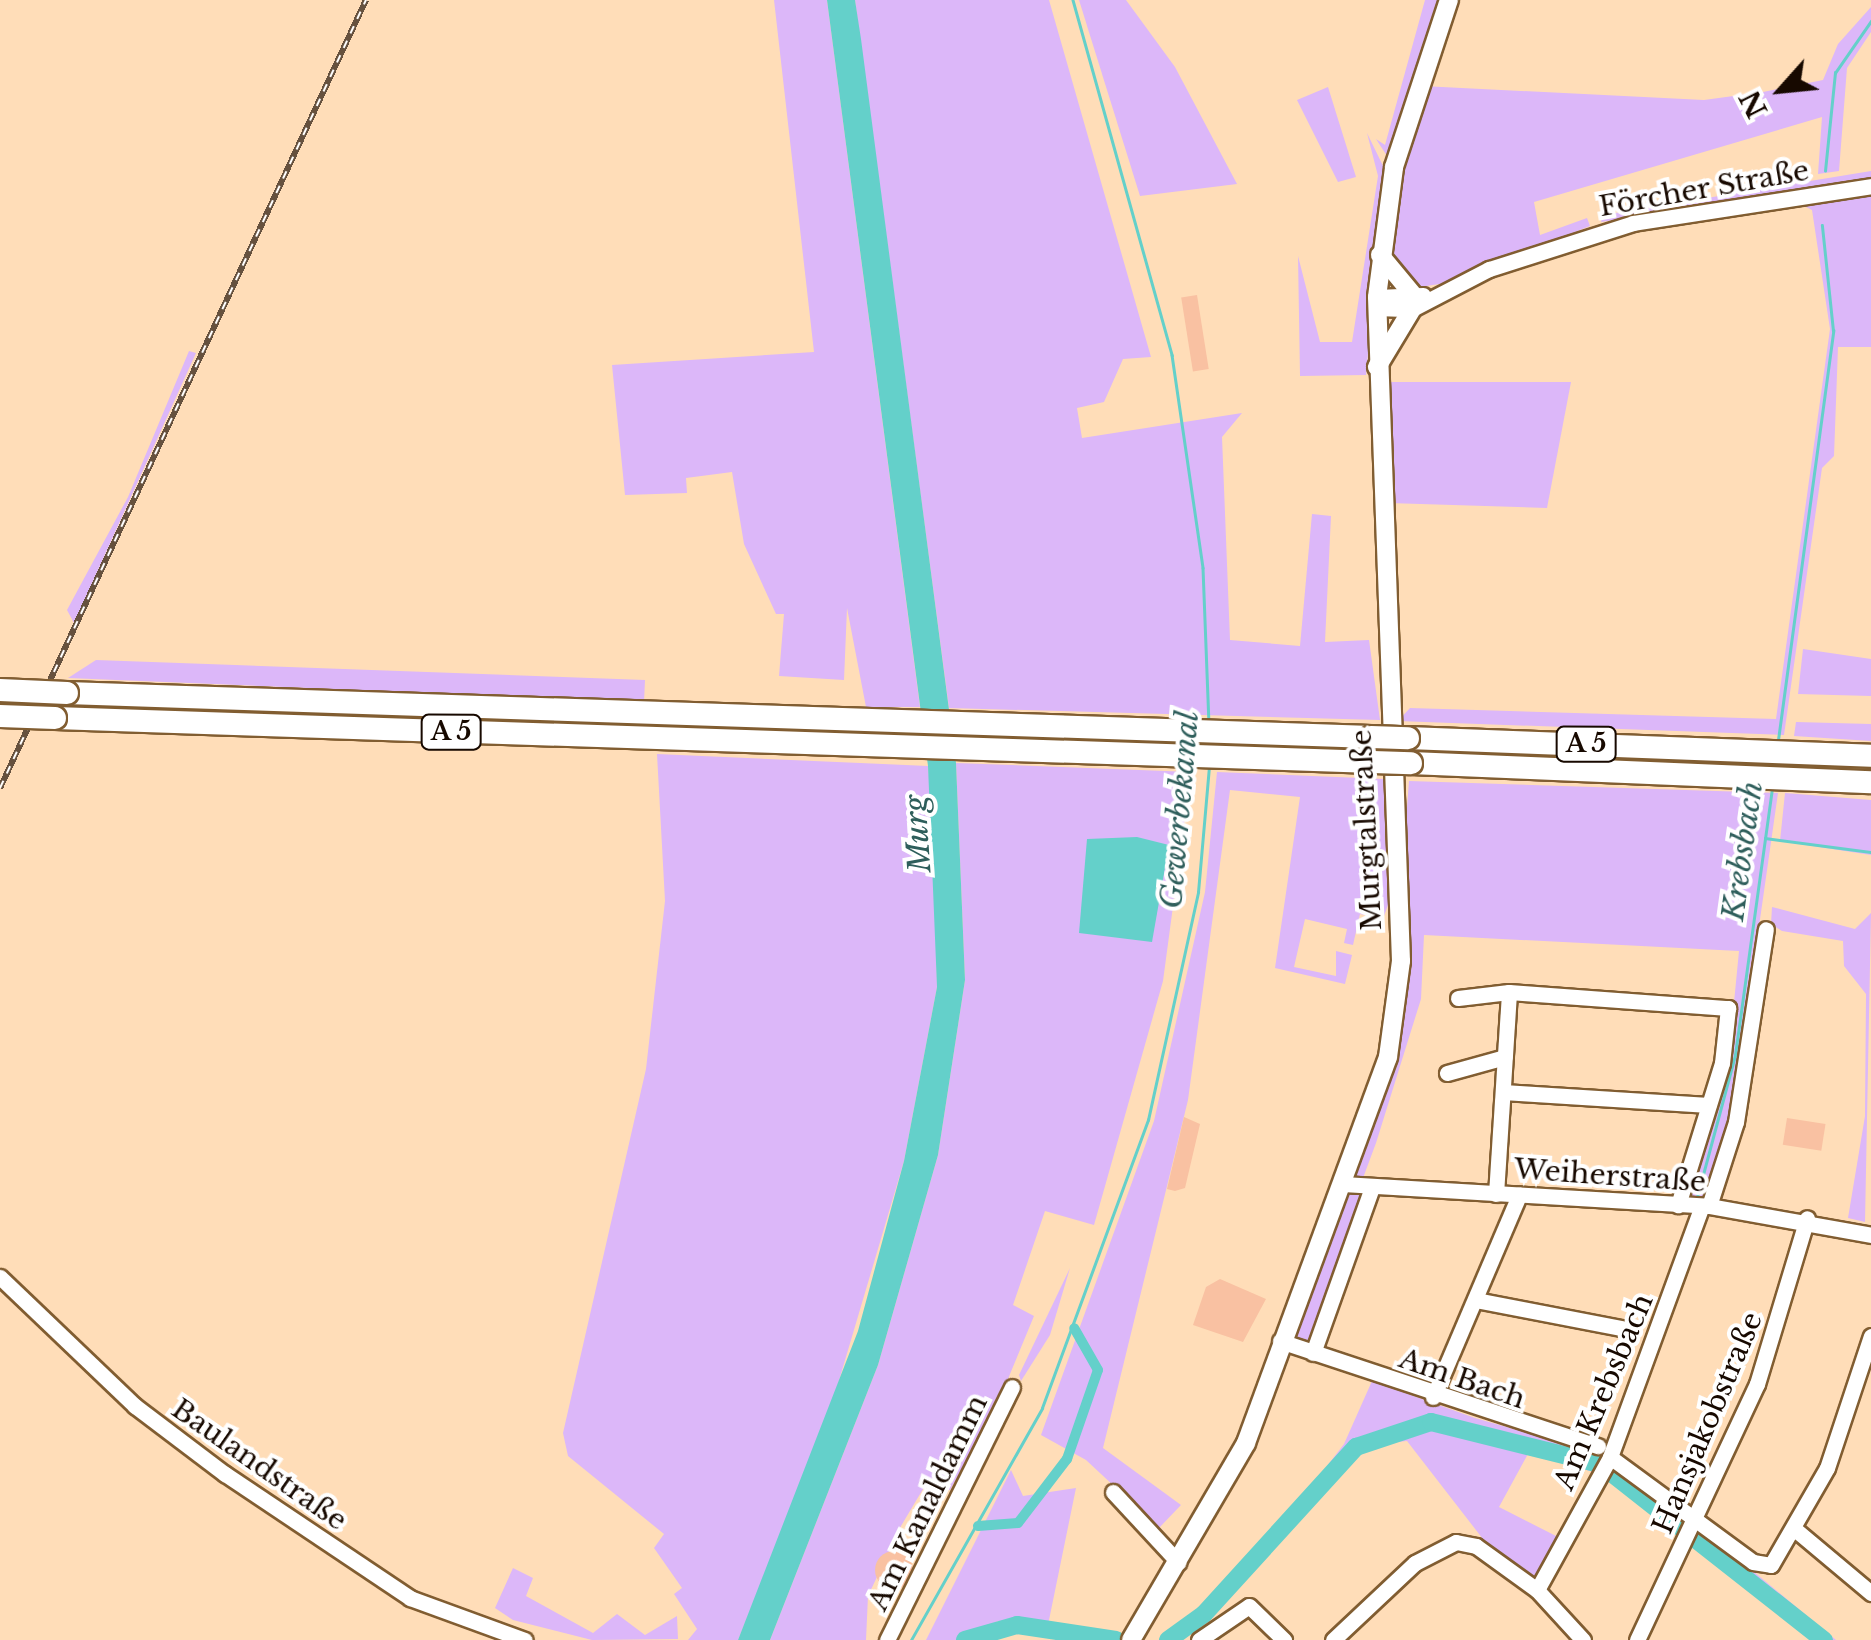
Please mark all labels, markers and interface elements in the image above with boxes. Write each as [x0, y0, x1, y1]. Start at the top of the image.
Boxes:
north arrow [1731, 40, 1831, 140]
text: N [1732, 84, 1775, 124]
street label: Förcher Straße [1596, 154, 1812, 224]
water label: Gewerbekanal [1153, 710, 1207, 910]
road number: A 5 [418, 712, 484, 752]
road number: A 5 [1554, 724, 1618, 764]
street label: Murgtalstraße [1345, 729, 1389, 931]
water label: Krebsbach [1715, 779, 1771, 923]
water label: Murg [897, 794, 939, 874]
street label: Weiherstraße [1513, 1153, 1707, 1199]
street label: Am Krebsbach [1548, 1289, 1660, 1495]
street label: Hansjakobstraße [1646, 1307, 1770, 1539]
street label: Am Bach [1395, 1342, 1529, 1416]
street label: Am Kanaldamm [861, 1390, 995, 1616]
street label: Baulandstraße [165, 1392, 353, 1538]

